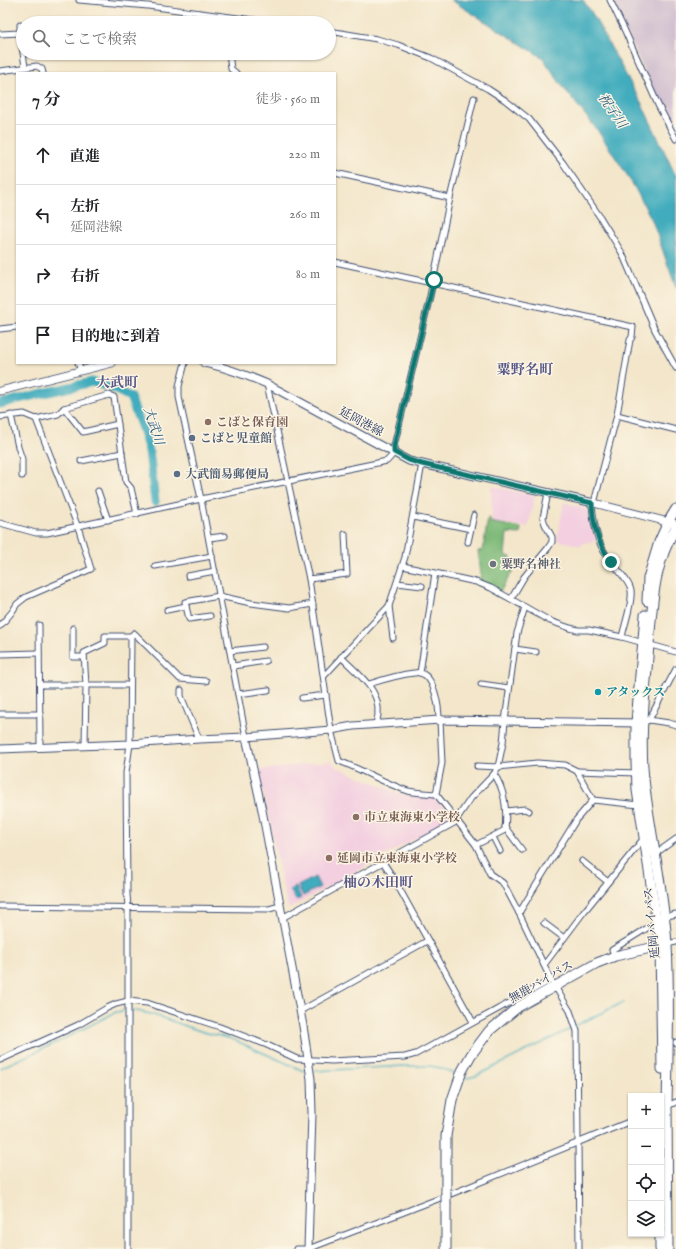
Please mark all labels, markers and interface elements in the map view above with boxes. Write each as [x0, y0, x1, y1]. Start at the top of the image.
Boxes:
search box [16, 16, 336, 60]
icon: search [30, 27, 52, 49]
text: ここで検索 [62, 30, 137, 49]
text: 7 分 [32, 90, 61, 111]
water label: 祝子川 [594, 90, 631, 133]
text: 徒歩 · 560 m [256, 91, 320, 108]
icon: ahead [32, 144, 54, 166]
text: 220 m [289, 146, 320, 163]
text: 直進 [70, 147, 100, 166]
text: 左折 [70, 197, 100, 216]
icon: left [32, 204, 54, 226]
text: 260 m [289, 206, 320, 223]
text: 延岡港線 [70, 219, 122, 236]
icon: right [32, 264, 54, 286]
text: 80 m [296, 266, 320, 283]
text: 右折 [70, 267, 100, 286]
route start [425, 271, 443, 289]
icon: arrive [32, 324, 54, 346]
text: 目的地に到着 [70, 327, 160, 346]
district label: 粟野名町 [497, 361, 554, 379]
district label: 大武町 [96, 374, 139, 392]
street label: 延岡港線 [336, 404, 386, 440]
water label: 大武川 [139, 405, 168, 449]
place label: こばと保育園 [216, 415, 288, 430]
marker: こばと保育園 [203, 417, 213, 427]
place label: こばと児童館 [200, 431, 272, 446]
marker: こばと児童館 [187, 433, 197, 443]
place label: 大武簡易郵便局 [185, 467, 269, 482]
marker: 大武簡易郵便局 [172, 469, 182, 479]
route end [602, 553, 620, 571]
place label: 粟野名神社 [501, 557, 561, 572]
marker: 粟野名神社 [488, 559, 498, 569]
place label: アタックス [606, 685, 665, 700]
marker: アタックス [593, 687, 603, 697]
place label: 市立東海東小学校 [364, 810, 460, 825]
marker: 市立東海東小学校 [351, 812, 361, 822]
place label: 延岡市立東海東小学校 [337, 851, 457, 866]
marker: 延岡市立東海東小学校 [324, 853, 334, 863]
district label: 柚の木田町 [343, 874, 414, 892]
street label: 延岡バイパス [641, 887, 663, 959]
street label: 無鹿バイパス [506, 958, 576, 1006]
map controls [628, 1093, 664, 1237]
button: + [628, 1093, 664, 1129]
button: − [628, 1129, 664, 1165]
button: locate [628, 1165, 664, 1201]
button: layers [628, 1201, 664, 1237]

